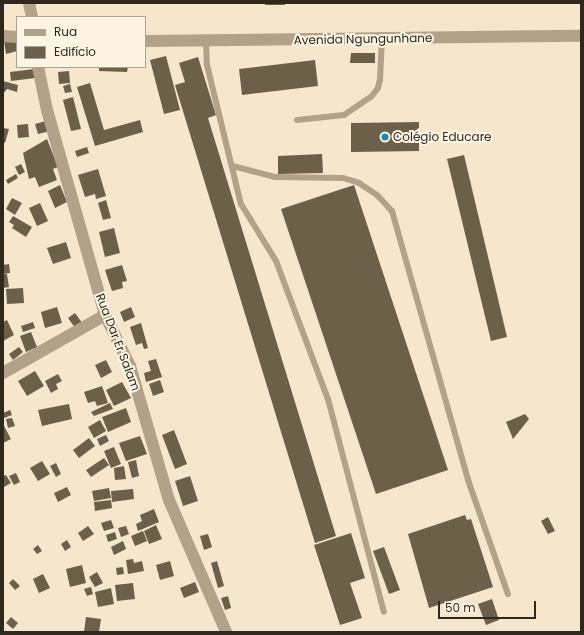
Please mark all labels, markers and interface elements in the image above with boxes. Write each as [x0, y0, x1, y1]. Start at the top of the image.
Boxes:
legend [16, 16, 146, 68]
text: Rua [54, 23, 77, 40]
street label: Avenida Ngungunhane [294, 31, 432, 47]
text: Edifício [54, 43, 96, 60]
place label: Colégio Educare [393, 130, 492, 144]
marker: Colégio Educare [380, 132, 390, 142]
street label: Rua Dar Er Salam [93, 291, 143, 393]
scale bar [440, 593, 538, 619]
text: 50 m [445, 599, 476, 616]

